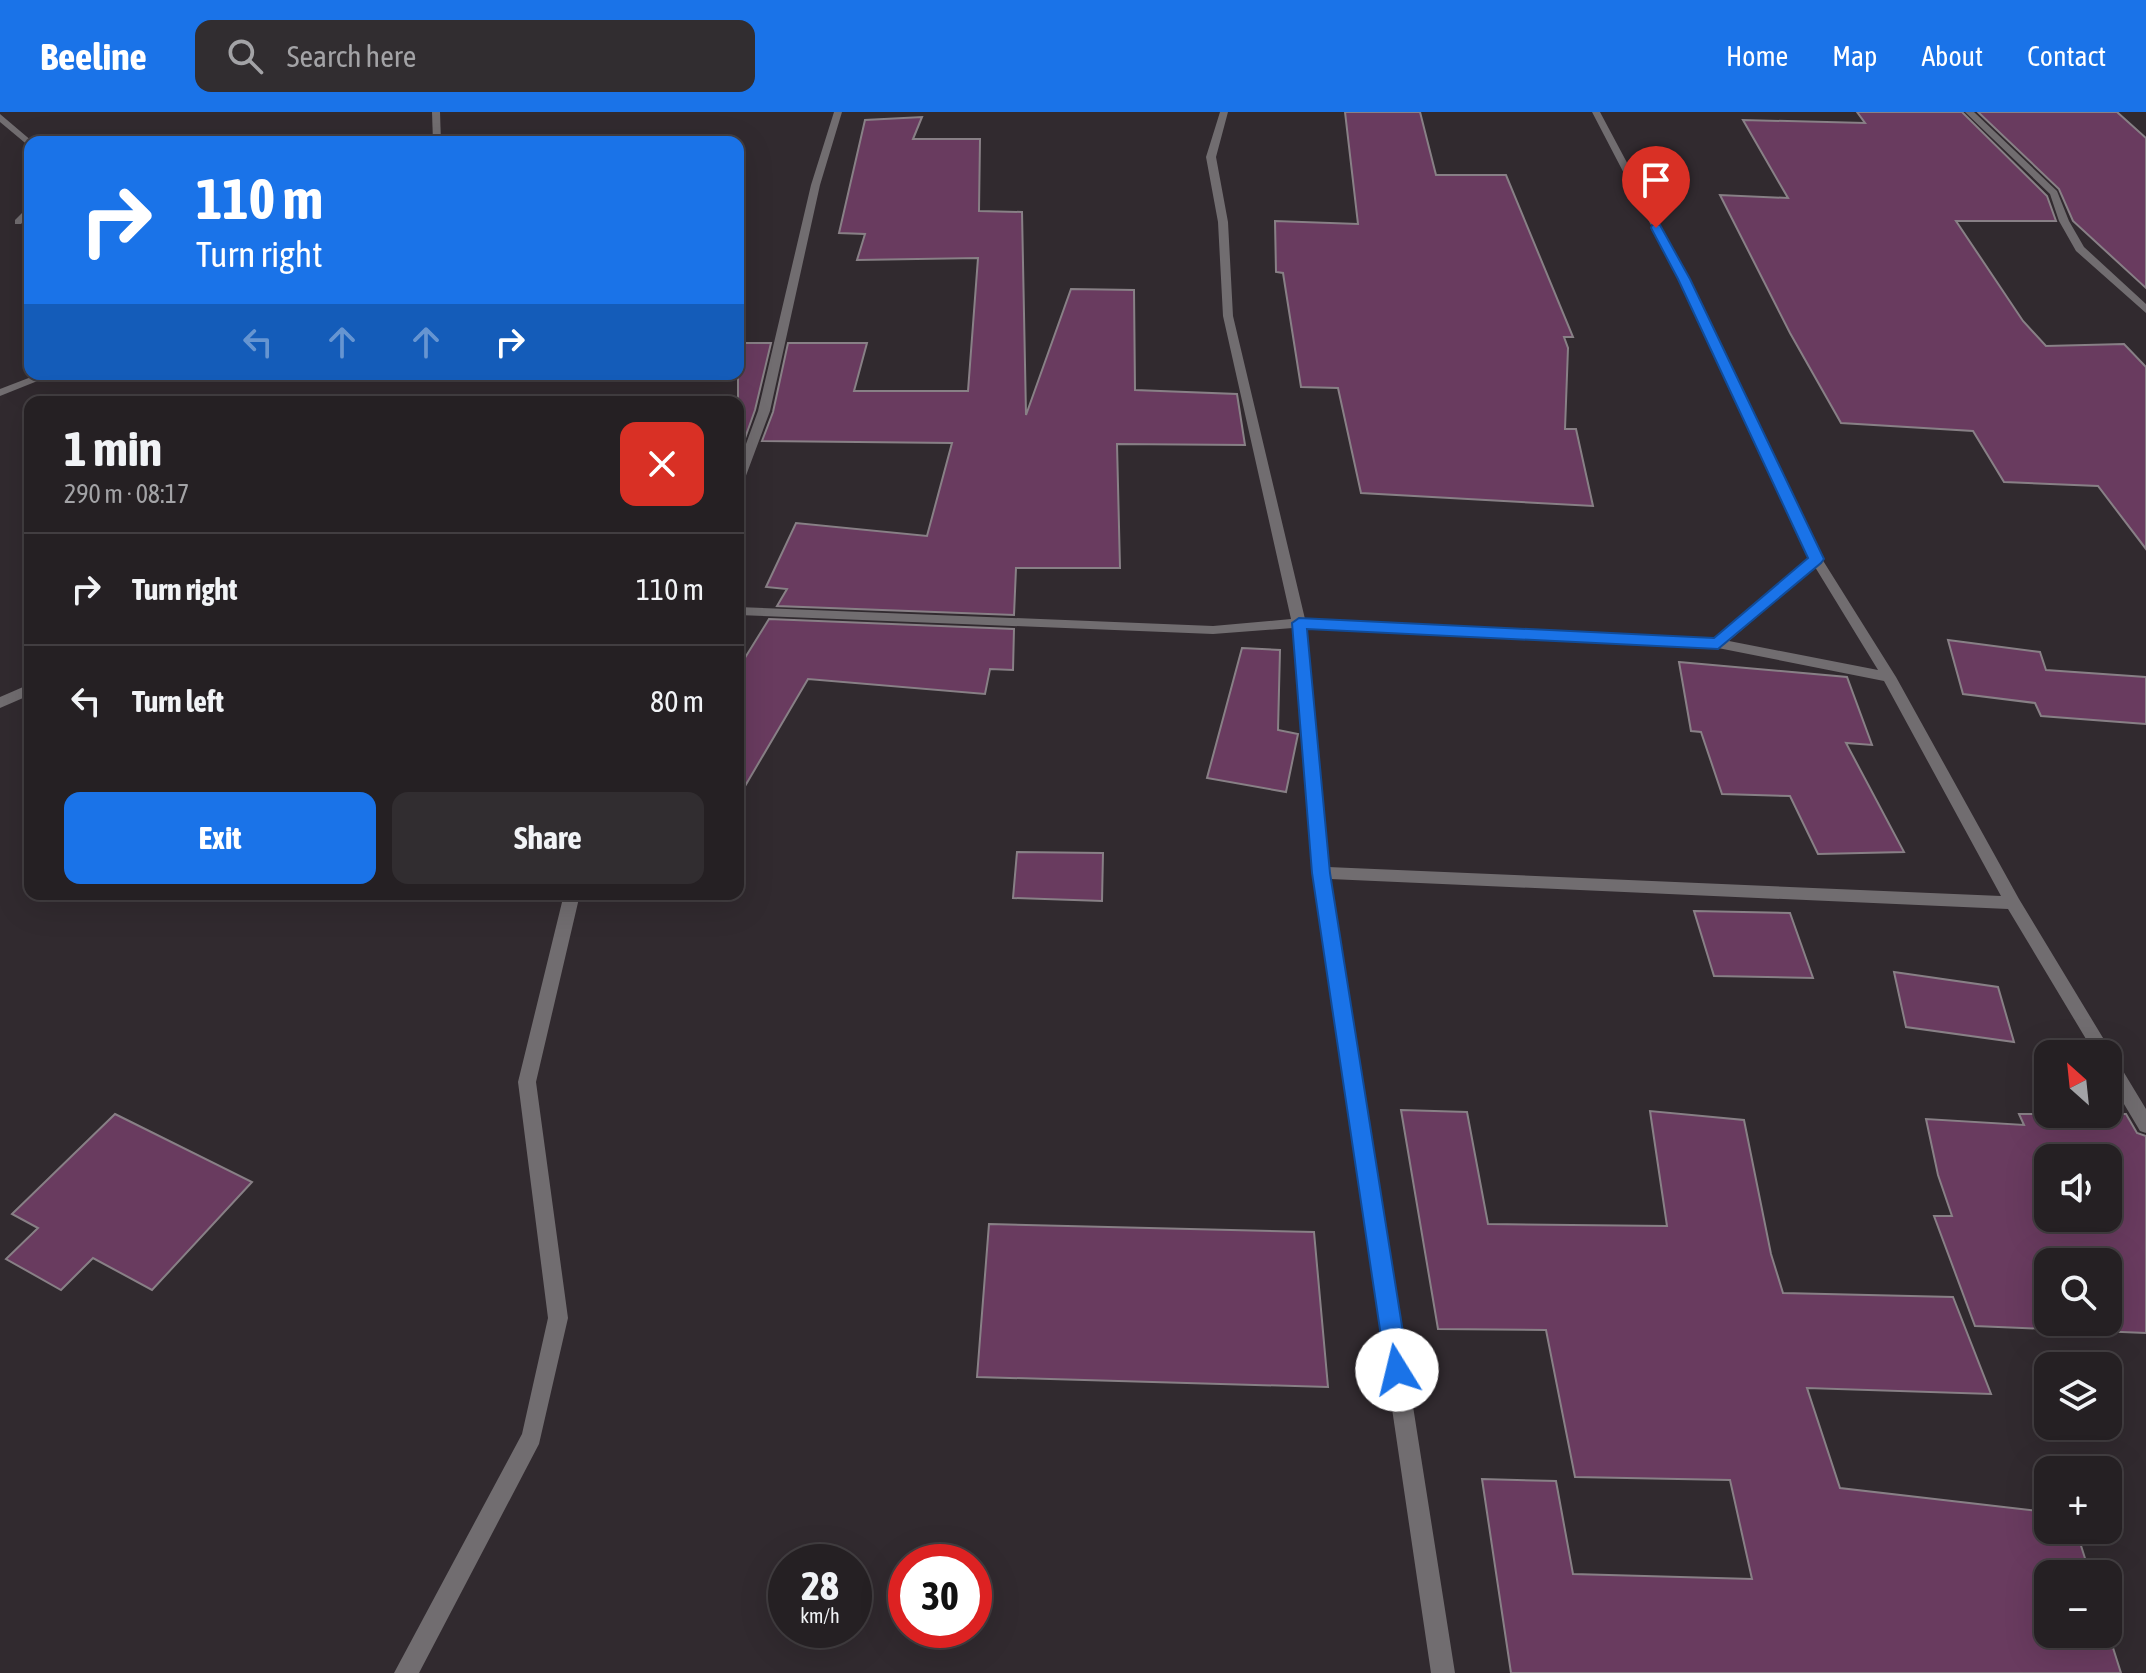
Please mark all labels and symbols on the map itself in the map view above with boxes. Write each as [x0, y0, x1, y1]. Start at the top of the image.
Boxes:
pin [1622, 146, 1690, 228]
north arrow [2034, 1040, 2122, 1128]
position arrow [1355, 1328, 1439, 1412]
speed limit sign: 30 [888, 1544, 992, 1648]

